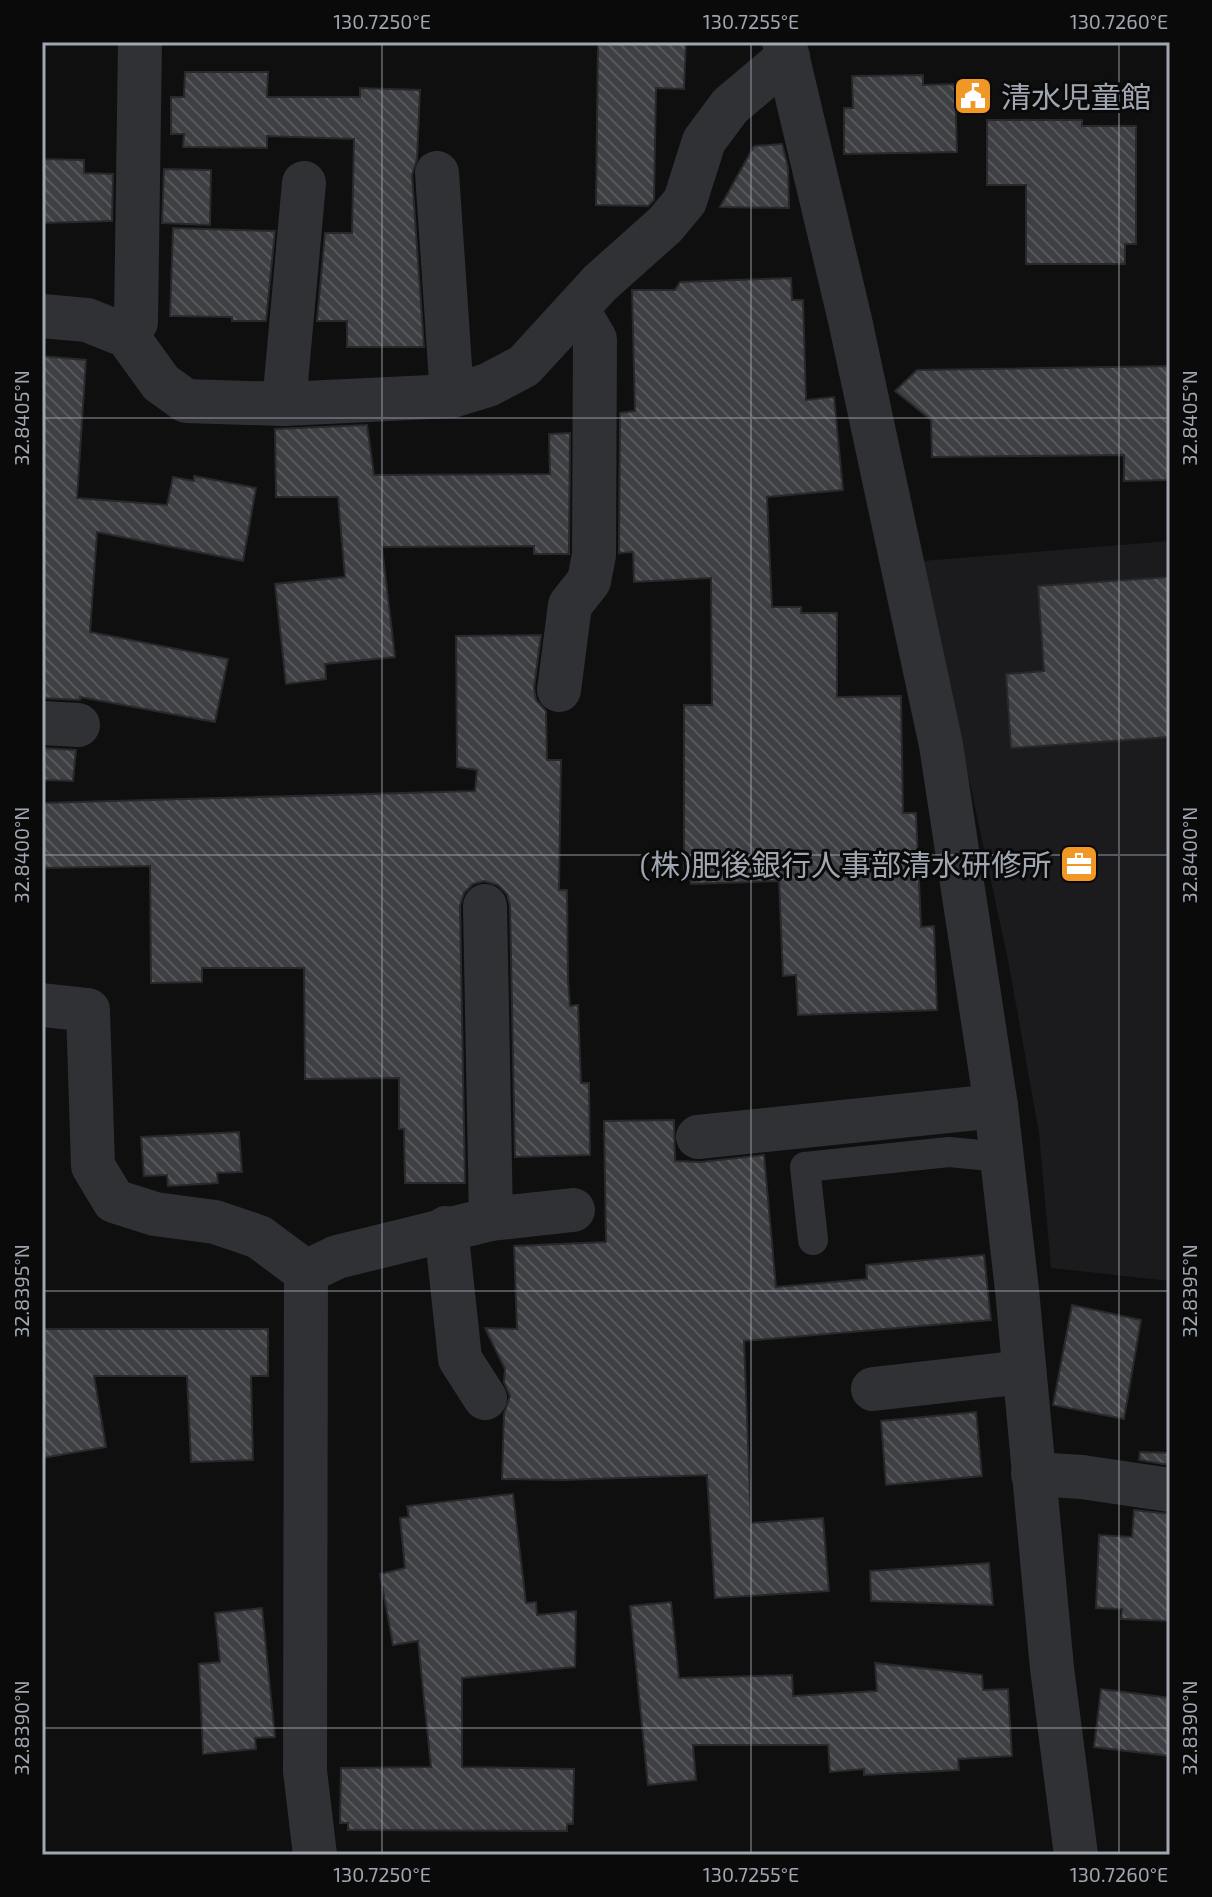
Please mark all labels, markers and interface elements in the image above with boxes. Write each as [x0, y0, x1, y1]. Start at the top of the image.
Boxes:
text: 130.7250°E [333, 9, 431, 33]
text: 130.7255°E [703, 9, 799, 33]
text: 130.7260°E [1070, 9, 1168, 33]
public building icon: 清水児童館 [952, 75, 994, 117]
place label: 清水児童館 [1001, 78, 1151, 114]
text: 32.8405°N [9, 370, 33, 466]
text: 32.8405°N [1177, 370, 1201, 466]
text: 32.8400°N [9, 807, 33, 903]
text: 32.8400°N [1177, 807, 1201, 903]
office icon: (株)肥後銀行人事部清水研修所 [1058, 843, 1100, 885]
place label: (株)肥後銀行人事部清水研修所 [639, 846, 1051, 882]
text: 32.8395°N [9, 1244, 33, 1338]
text: 32.8395°N [1177, 1244, 1201, 1338]
text: 32.8390°N [9, 1680, 33, 1776]
text: 32.8390°N [1177, 1680, 1201, 1776]
text: 130.7250°E [333, 1862, 431, 1886]
text: 130.7255°E [703, 1862, 799, 1886]
text: 130.7260°E [1070, 1862, 1168, 1886]

